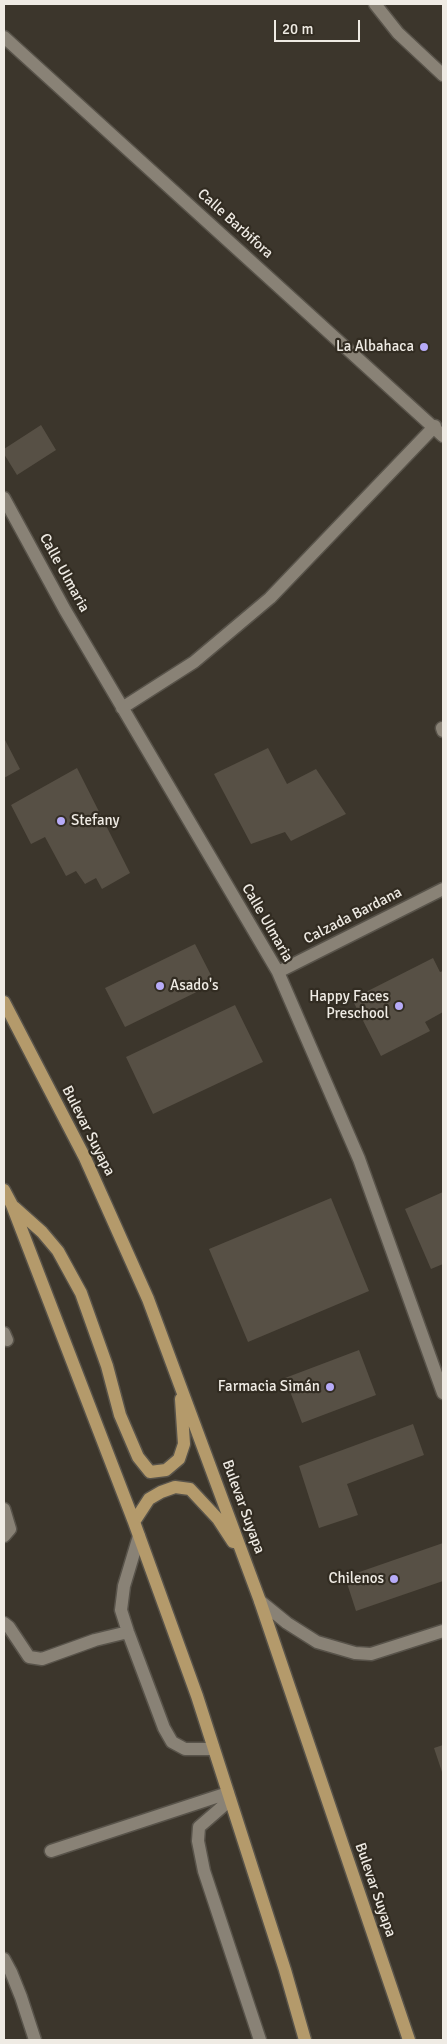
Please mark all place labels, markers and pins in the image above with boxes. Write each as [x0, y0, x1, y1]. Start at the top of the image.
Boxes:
place label: La Albahaca [336, 338, 414, 356]
marker: La Albahaca [418, 341, 430, 353]
place label: Stefany [71, 812, 120, 830]
marker: Stefany [55, 815, 67, 827]
place label: Asado's [170, 977, 219, 995]
marker: Asado's [154, 980, 166, 992]
place label: Happy Faces Preschool [309, 988, 389, 1023]
marker: Happy Faces Preschool [393, 1000, 405, 1012]
place label: Farmacia Simán [218, 1378, 320, 1396]
marker: Farmacia Simán [324, 1381, 336, 1393]
place label: Chilenos [328, 1570, 384, 1588]
marker: Chilenos [388, 1573, 400, 1585]

